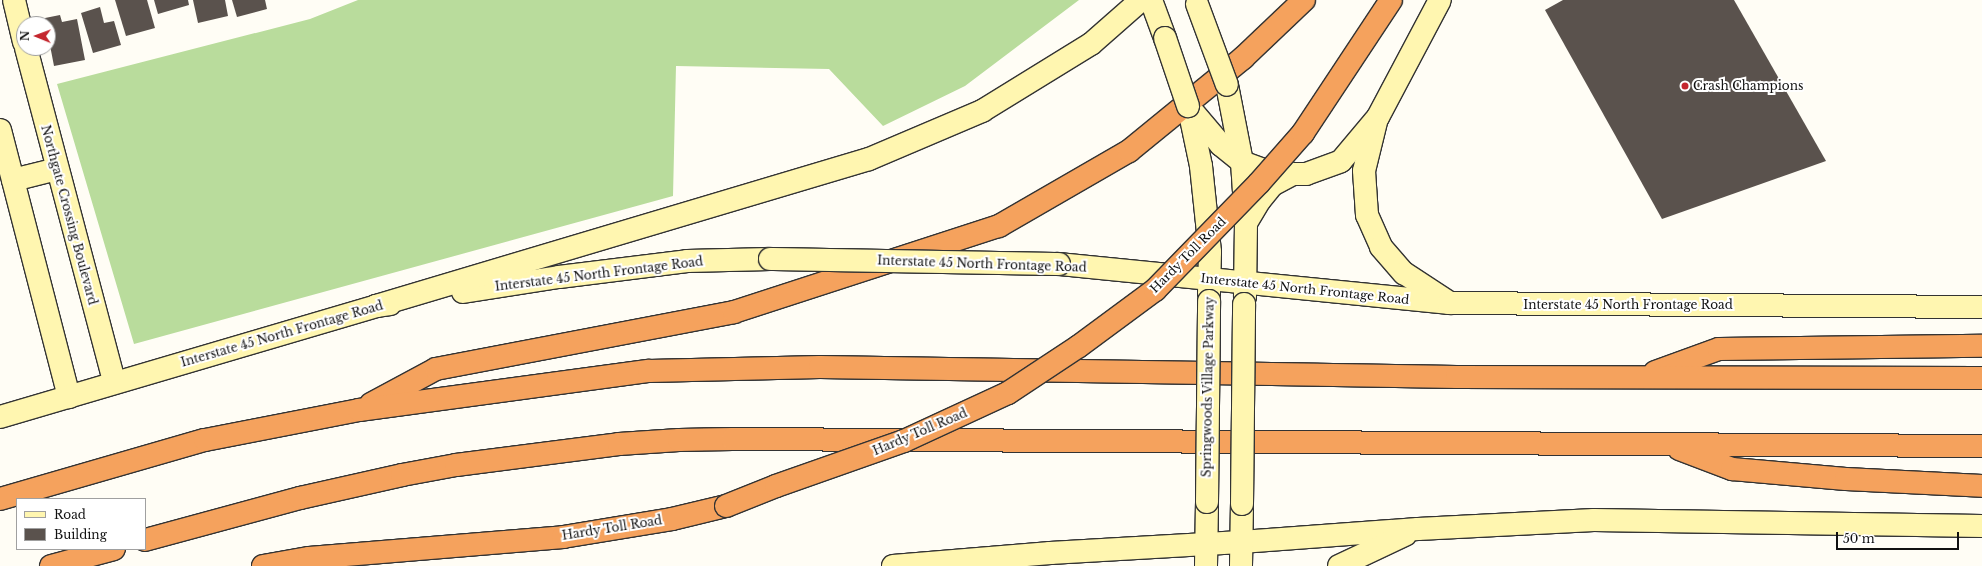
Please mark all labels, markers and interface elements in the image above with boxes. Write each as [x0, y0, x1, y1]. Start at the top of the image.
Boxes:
north arrow [16, 16, 56, 56]
text: N [18, 31, 32, 41]
place label: Crash Champions [1693, 79, 1803, 93]
marker: Crash Champions [1680, 81, 1690, 91]
street label: Northgate Crossing Boulevard [38, 123, 100, 307]
street label: Hardy Toll Road [1147, 214, 1229, 296]
street label: Interstate 45 North Frontage Road [877, 253, 1087, 275]
street label: Interstate 45 North Frontage Road [494, 254, 704, 294]
street label: Interstate 45 North Frontage Road [1200, 271, 1410, 307]
street label: Springwoods Village Parkway [1199, 296, 1217, 478]
street label: Interstate 45 North Frontage Road [179, 298, 385, 370]
street label: Interstate 45 North Frontage Road [1523, 298, 1733, 312]
street label: Hardy Toll Road [870, 405, 970, 459]
legend [16, 498, 146, 550]
text: Road [54, 507, 86, 522]
street label: Hardy Toll Road [561, 513, 663, 543]
scale bar [1838, 524, 1961, 550]
text: Building [54, 527, 107, 542]
text: 50 m [1843, 531, 1875, 546]

